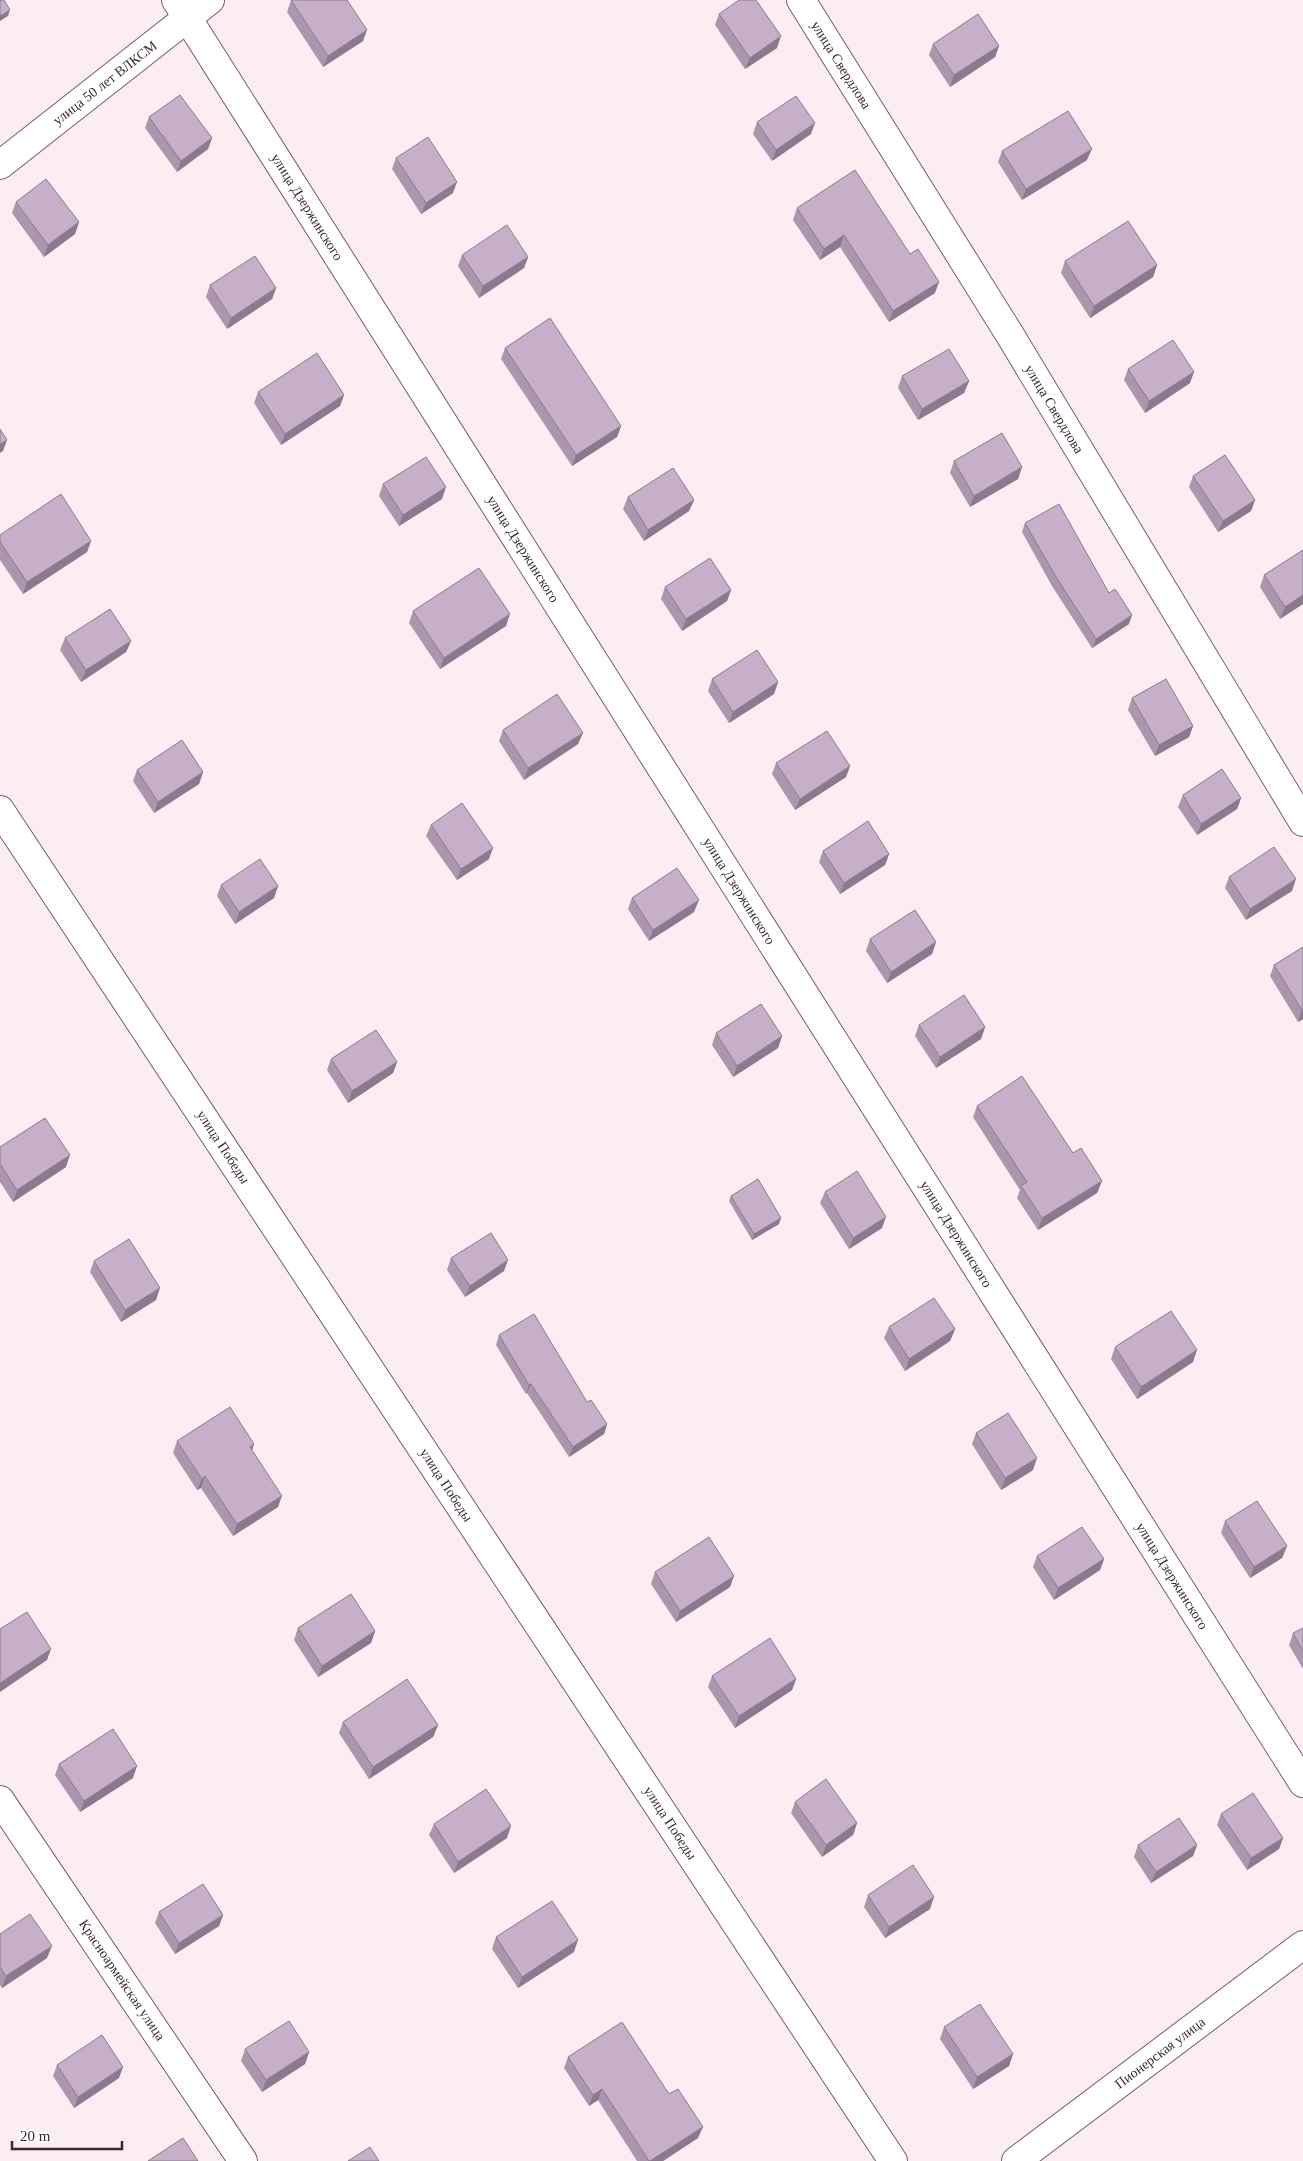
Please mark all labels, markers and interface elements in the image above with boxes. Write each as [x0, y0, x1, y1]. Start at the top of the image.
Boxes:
street label: улица Свердлова [808, 18, 874, 112]
street label: улица 50 лет ВЛКСМ [50, 38, 160, 128]
street label: улица Дзержинского [268, 151, 346, 263]
street label: улица Свердлова [1022, 362, 1087, 457]
street label: улица Дзержинского [484, 493, 562, 605]
street label: улица Дзержинского [700, 835, 778, 947]
street label: улица Победы [194, 1107, 253, 1187]
street label: улица Дзержинского [917, 1178, 995, 1290]
street label: улица Победы [417, 1445, 476, 1525]
street label: улица Дзержинского [1133, 1520, 1211, 1632]
street label: улица Победы [641, 1783, 700, 1863]
street label: Красноармейская улица [76, 1917, 168, 2044]
street label: Пионерская улица [1112, 2014, 1209, 2092]
scale bar [12, 2118, 122, 2150]
text: 20 m [20, 2128, 51, 2144]

